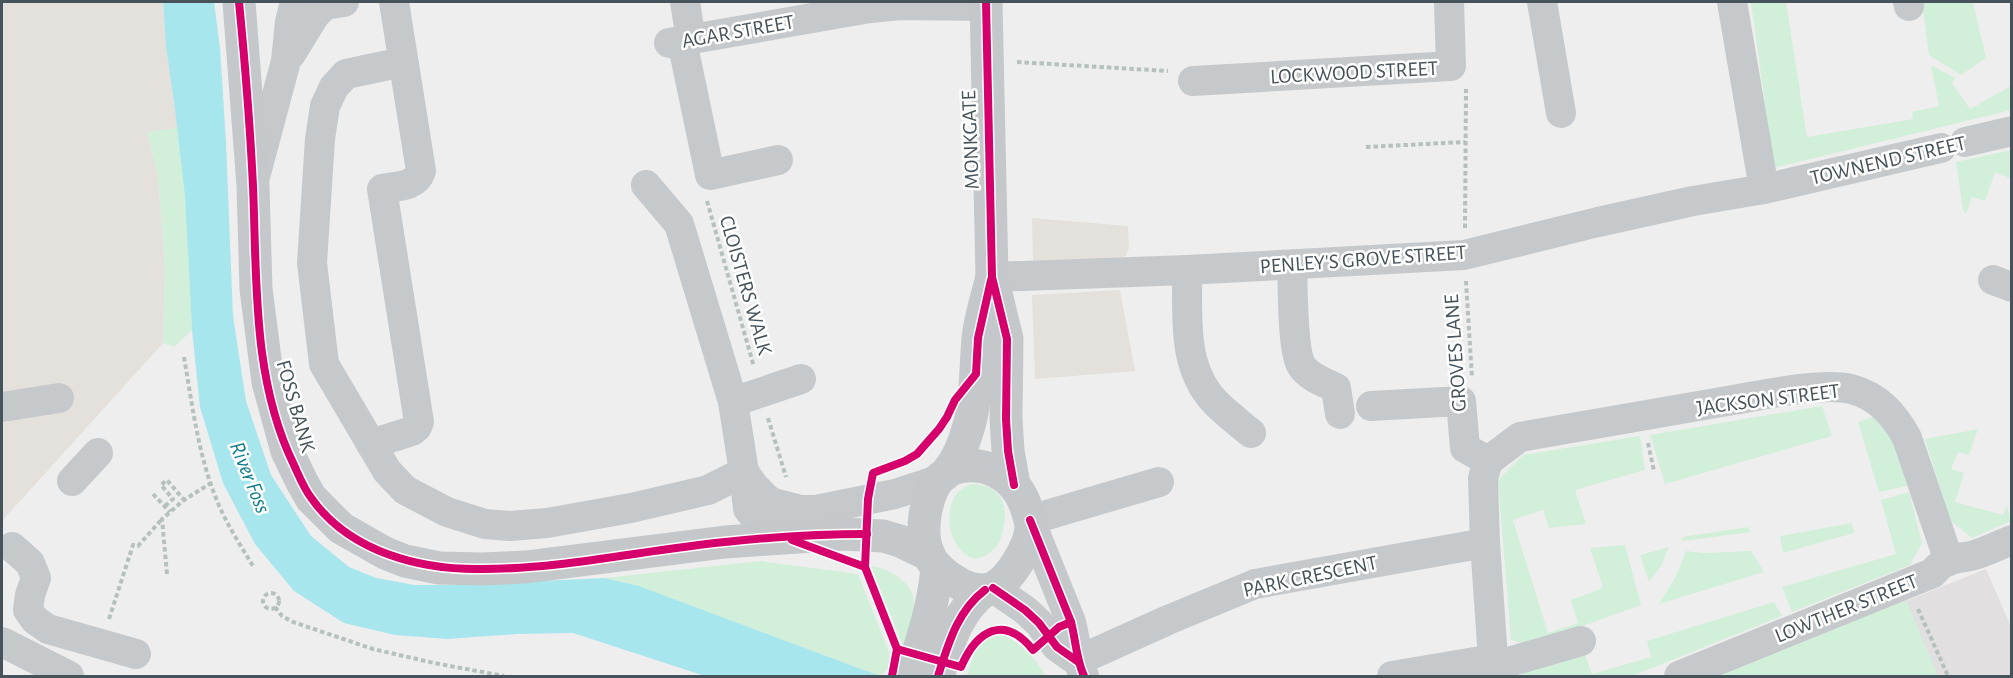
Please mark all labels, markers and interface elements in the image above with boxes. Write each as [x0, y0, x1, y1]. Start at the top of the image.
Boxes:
street label: AGAR STREET [680, 11, 796, 52]
street label: LOCKWOOD STREET [1270, 58, 1438, 87]
street label: MONKGATE [958, 90, 983, 190]
street label: TOWNEND STREET [1808, 132, 1968, 189]
street label: CLOISTERS WALK [716, 213, 776, 358]
street label: PENLEY'S GROVE STREET [1259, 242, 1467, 277]
street label: GROVES LANE [1441, 294, 1470, 412]
street label: FOSS BANK [272, 358, 319, 455]
street label: JACKSON STREET [1695, 380, 1841, 419]
water label: River Foss [226, 438, 274, 516]
street label: PARK CRESCENT [1241, 552, 1379, 601]
street label: LOWTHER STREET [1772, 570, 1920, 647]

